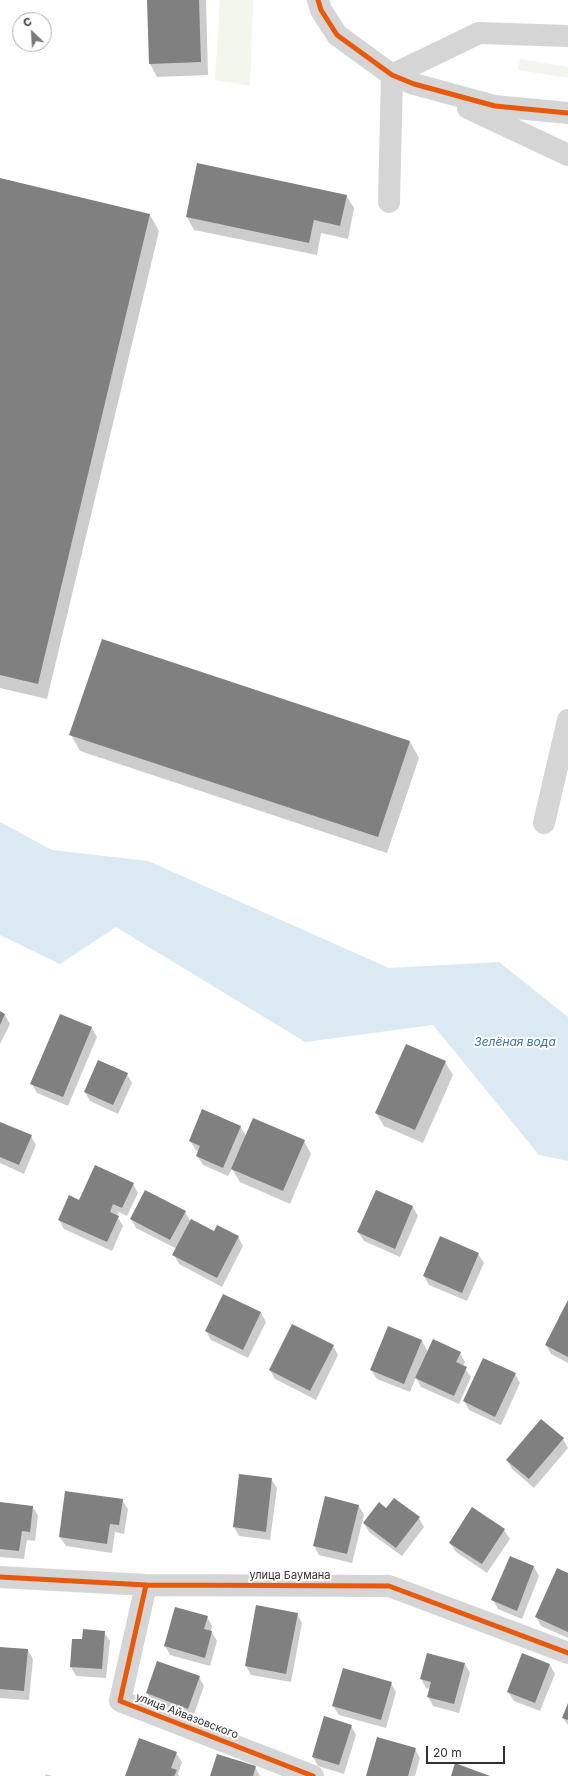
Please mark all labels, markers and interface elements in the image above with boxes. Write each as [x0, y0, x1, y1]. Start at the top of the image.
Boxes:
north arrow [12, 12, 52, 52]
text: С [21, 14, 34, 30]
water label: Зелёная вода [474, 1035, 556, 1049]
street label: улица Баумана [250, 1569, 330, 1583]
street label: улица Айвазовского [134, 1690, 240, 1742]
scale bar [428, 1738, 507, 1764]
text: 20 m [433, 1745, 462, 1760]

